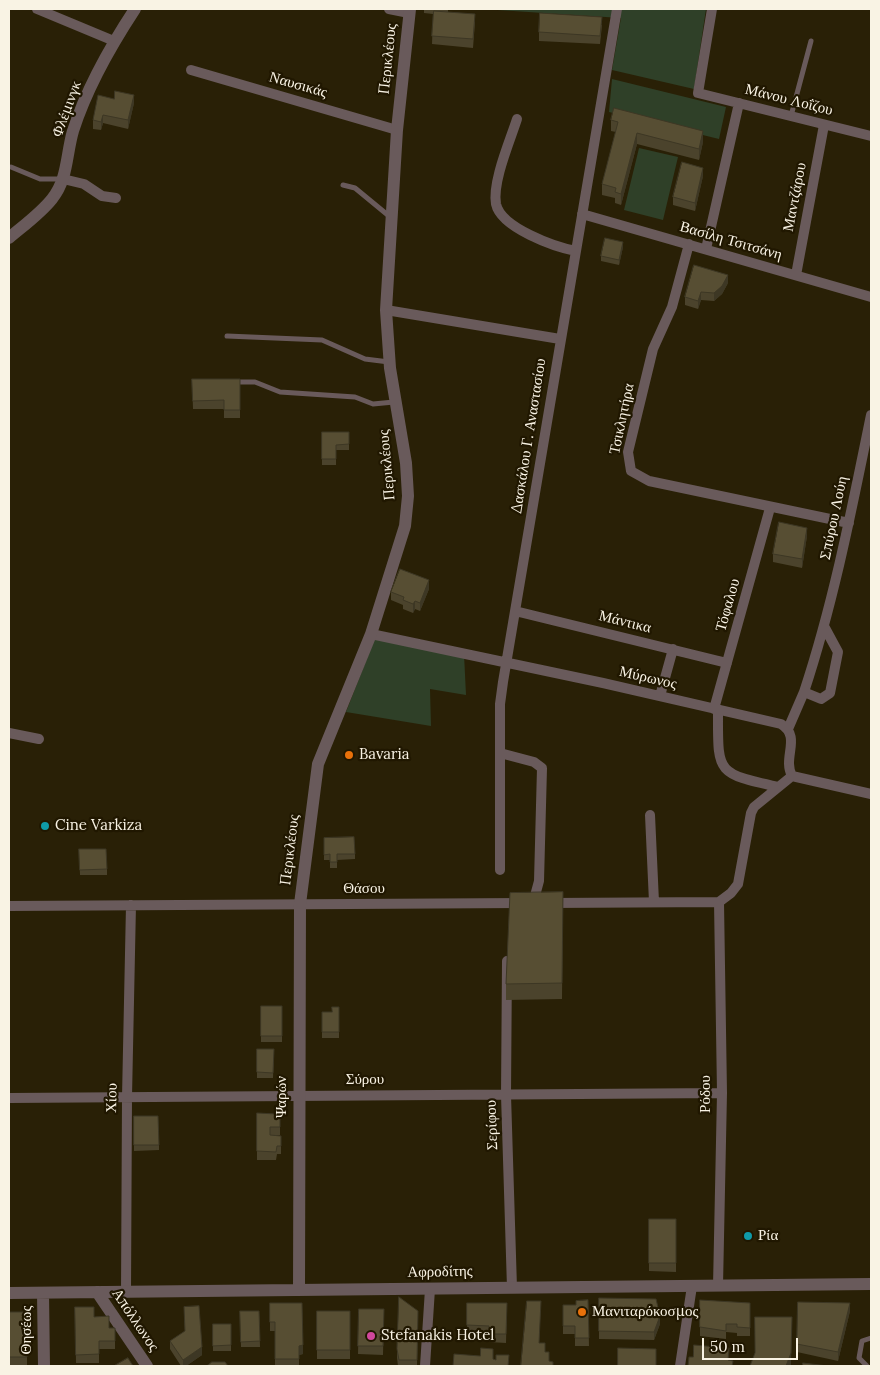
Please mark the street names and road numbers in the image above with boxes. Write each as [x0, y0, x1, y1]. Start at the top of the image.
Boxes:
street label: Περικλέους [375, 23, 401, 95]
street label: Ναυσικάς [267, 68, 329, 102]
street label: Φλέμινγκ [48, 78, 86, 140]
street label: Μάνου Λοΐζου [743, 80, 835, 120]
street label: Μαντζάρου [779, 161, 811, 233]
street label: Βασίλη Τσιτσάνη [678, 218, 784, 264]
street label: Δασκάλου Γ. Αναστασίου [508, 357, 550, 515]
street label: Τσικλητήρα [606, 382, 638, 456]
street label: Περικλέους [375, 429, 399, 501]
street label: Σπύρου Λούη [816, 475, 852, 561]
street label: Τόφαλου [712, 576, 744, 634]
street label: Μάντικα [597, 607, 653, 637]
street label: Μύρωνος [618, 663, 678, 693]
street label: Περικλέους [277, 814, 303, 886]
street label: Θάσου [343, 880, 385, 898]
street label: Σύρου [346, 1071, 384, 1089]
street label: Ρόδου [697, 1075, 715, 1113]
street label: Ψαρών [273, 1076, 291, 1118]
street label: Χίου [103, 1083, 121, 1113]
street label: Σερίφου [482, 1100, 502, 1150]
street label: Αφροδίτης [407, 1262, 473, 1282]
street label: Απόλλωνος [108, 1285, 162, 1355]
street label: Θησέως [18, 1306, 36, 1354]

